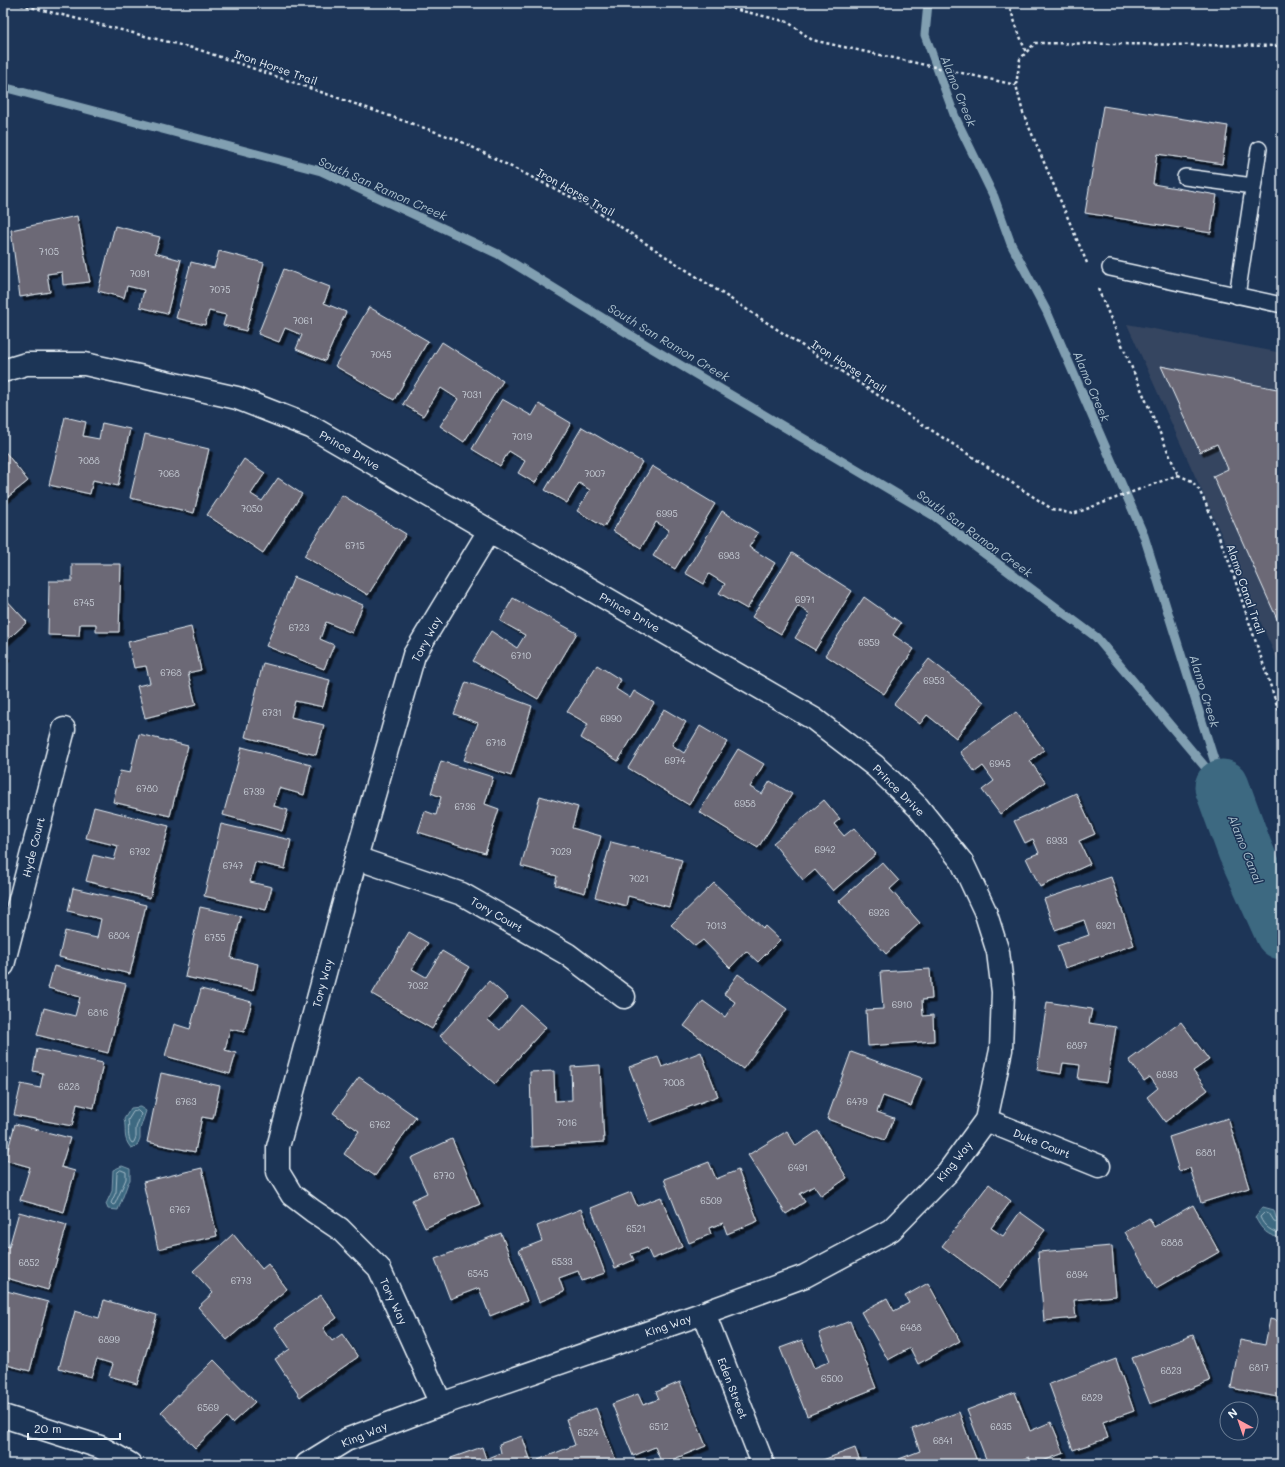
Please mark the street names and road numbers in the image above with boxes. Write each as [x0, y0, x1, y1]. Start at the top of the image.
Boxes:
street label: Iron Horse Trail [233, 46, 319, 88]
street label: Iron Horse Trail [534, 164, 618, 220]
street label: Iron Horse Trail [809, 336, 889, 396]
street label: Prince Drive [317, 427, 383, 473]
street label: Alamo Canal Trail [1224, 542, 1268, 636]
street label: Prince Drive [597, 589, 663, 635]
street label: Tory Way [408, 613, 444, 664]
street label: Prince Drive [870, 761, 928, 819]
street label: Hyde Court [18, 815, 48, 879]
street label: Tory Court [468, 893, 526, 935]
street label: Tory Way [308, 957, 336, 1009]
street label: Duke Court [1011, 1125, 1073, 1161]
street label: King Way [933, 1137, 975, 1184]
street label: Tory Way [377, 1275, 411, 1327]
street label: King Way [643, 1310, 694, 1340]
street label: Eden Street [714, 1355, 752, 1421]
street label: King Way [339, 1418, 389, 1450]

